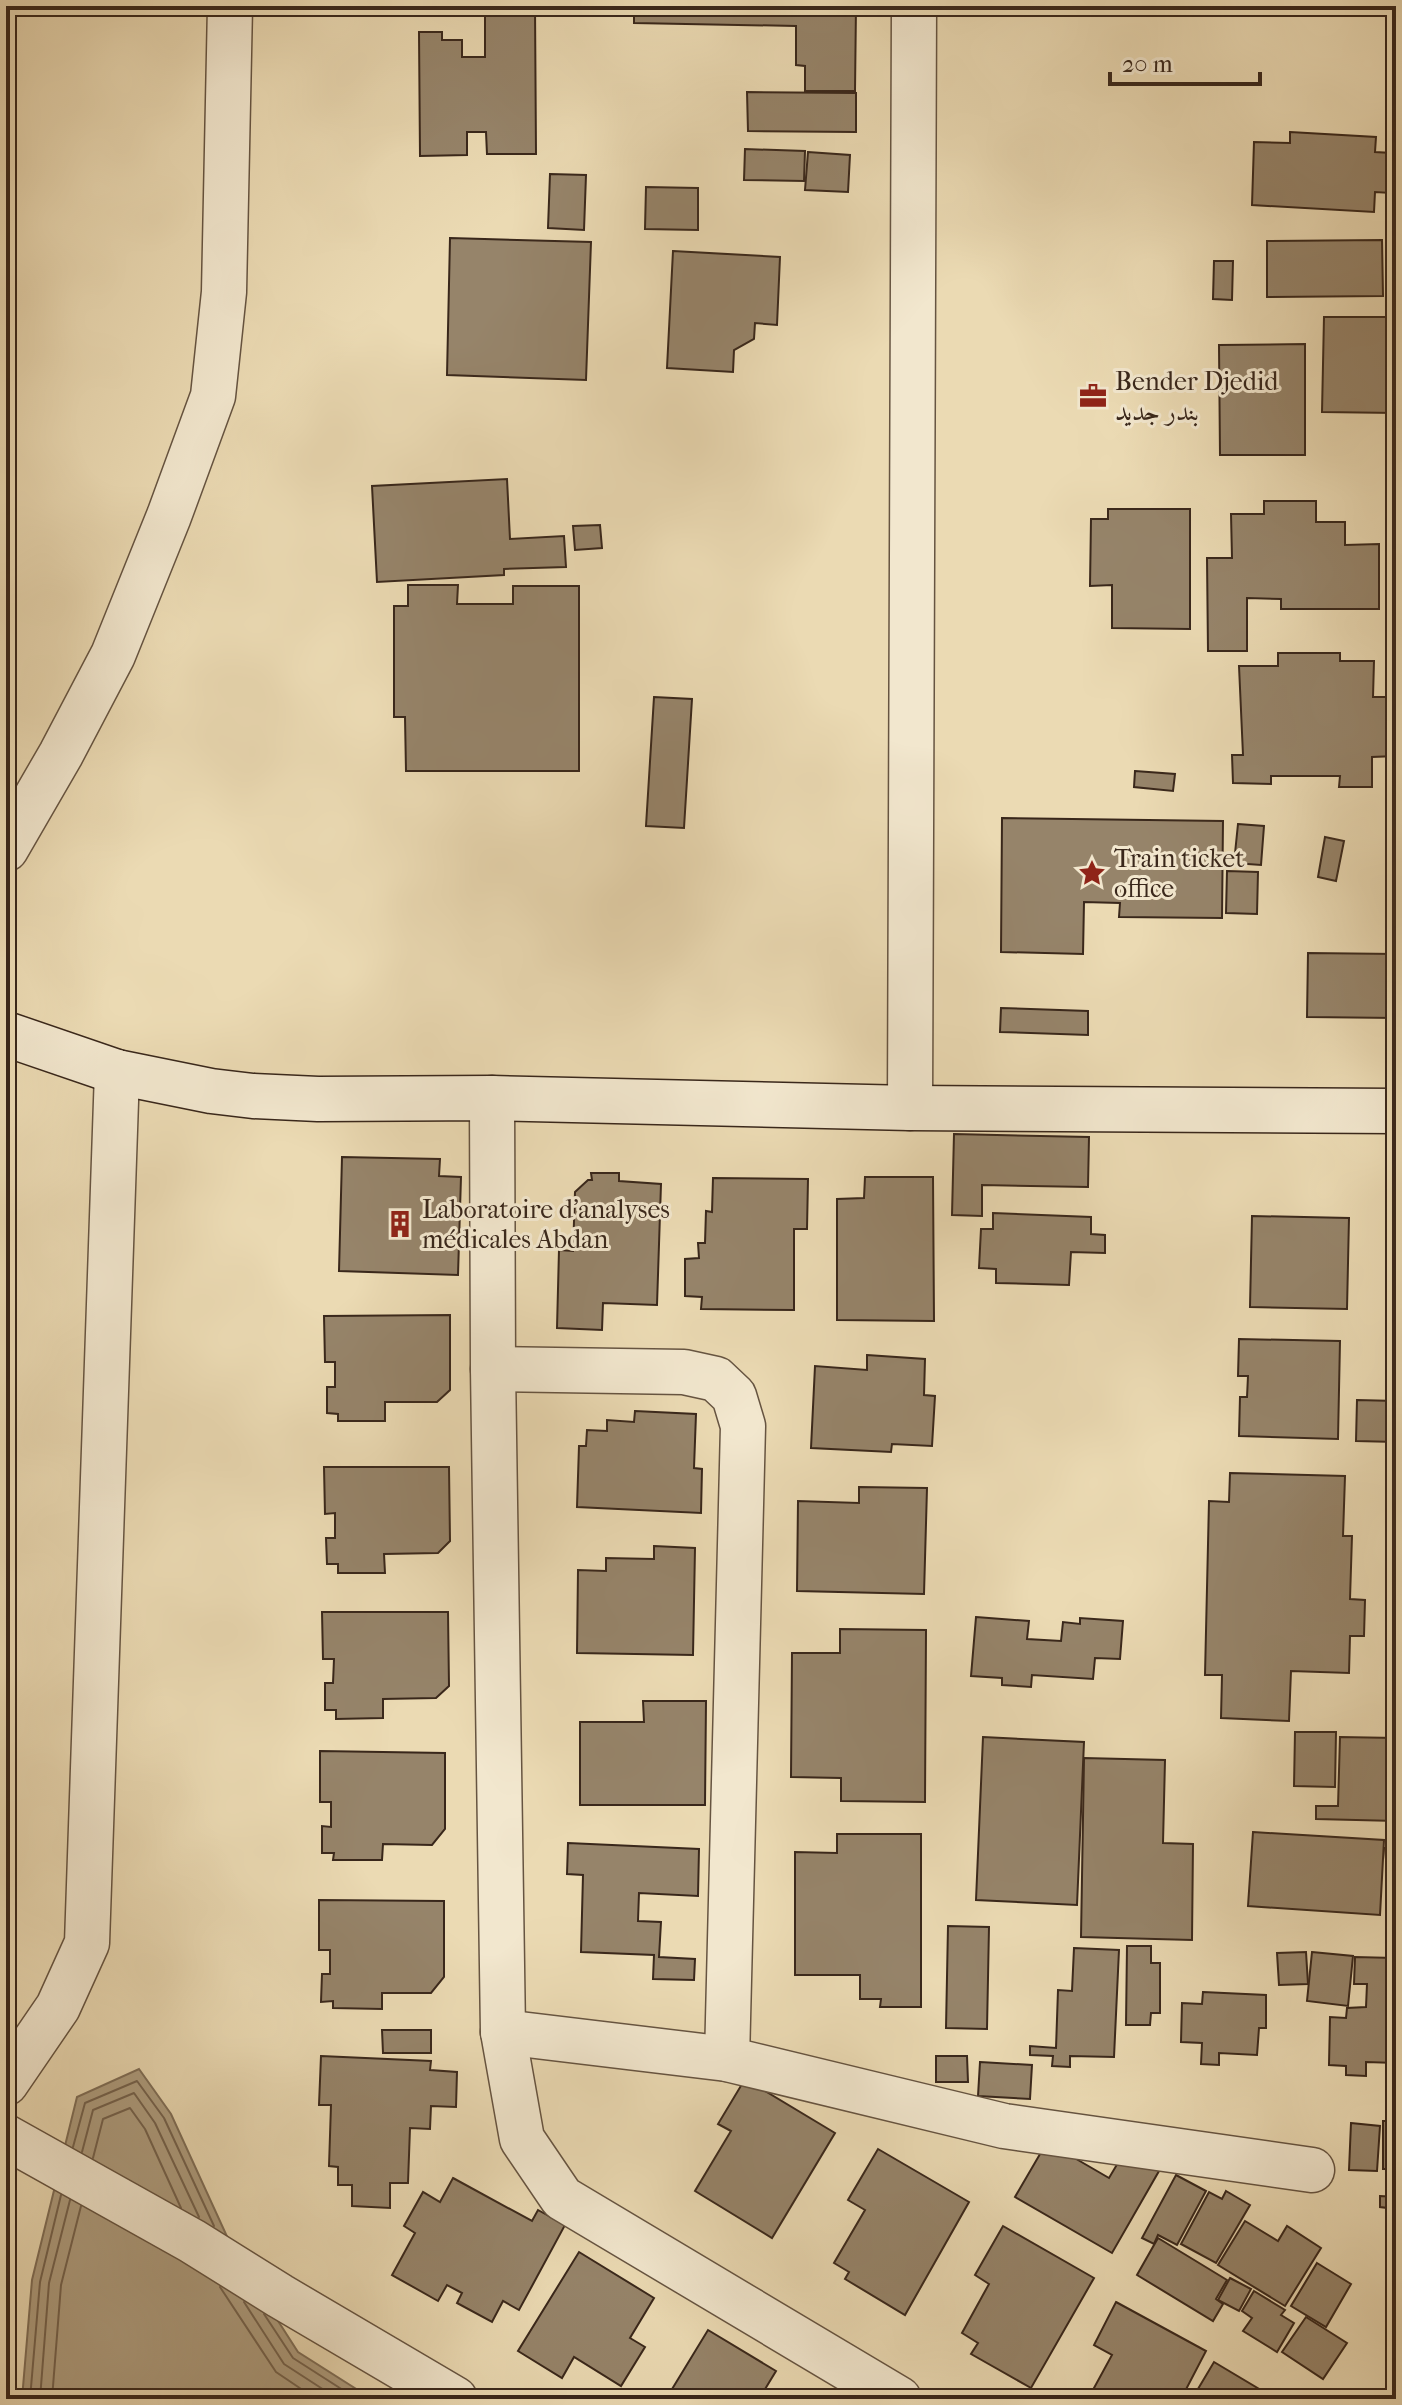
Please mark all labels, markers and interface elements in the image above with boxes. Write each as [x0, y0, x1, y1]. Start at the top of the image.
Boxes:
scale bar [1110, 36, 1260, 86]
text: 20 m [1122, 50, 1173, 78]
place label: Bender Djedid بندر جديد [1115, 366, 1279, 427]
office icon: Bender Djedid بندر جديد [1078, 381, 1108, 411]
place label: Train ticket office [1114, 843, 1245, 904]
place icon: Train ticket office [1077, 858, 1107, 888]
place label: Laboratoire d'analyses médicales Abdan [422, 1194, 670, 1255]
building icon: Laboratoire d'analyses médicales Abdan [385, 1209, 415, 1239]

